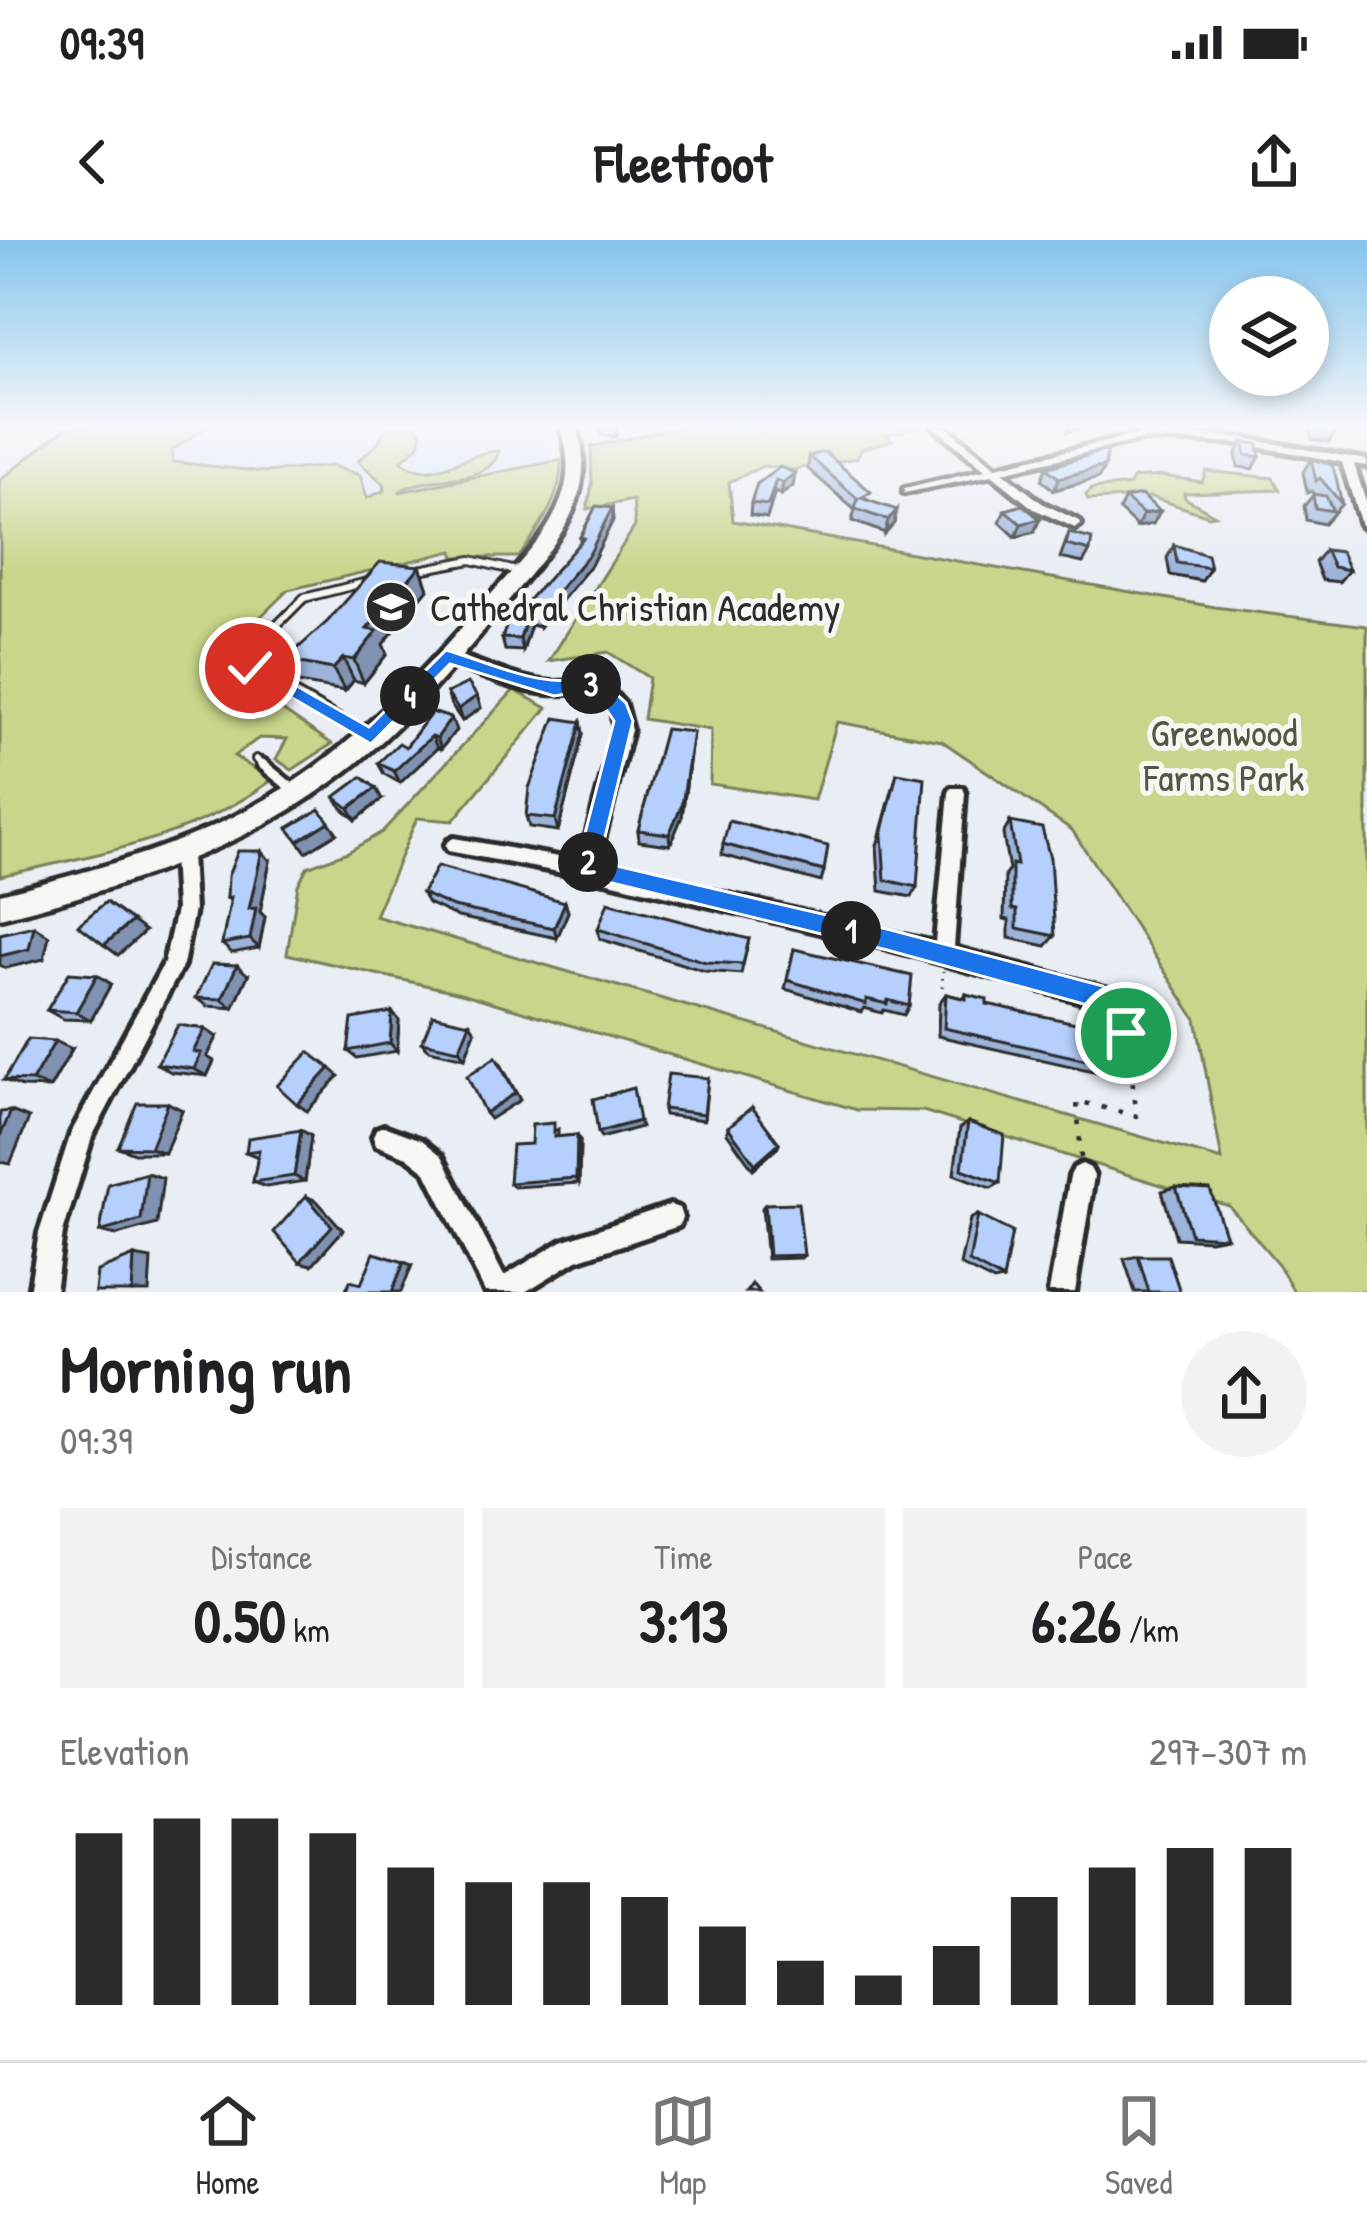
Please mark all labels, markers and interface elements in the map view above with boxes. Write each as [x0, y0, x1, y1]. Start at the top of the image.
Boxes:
text: 09:39 [60, 12, 144, 73]
text: Fleetfoot [595, 126, 772, 199]
icon: back [60, 129, 126, 195]
icon: share [1241, 129, 1307, 195]
map controls [1209, 276, 1329, 396]
button: layers [1209, 276, 1329, 396]
school or university icon: Cathedral Christian Academy [363, 579, 419, 635]
place label: Cathedral Christian Academy [430, 580, 841, 633]
pin [199, 617, 301, 719]
icon: check [217, 635, 283, 701]
pin: 3 [561, 654, 621, 714]
text: 3 [584, 662, 598, 706]
pin: 4 [380, 666, 440, 726]
text: 4 [404, 674, 416, 718]
park label: Greenwood Farms Park [1143, 705, 1304, 803]
pin: 2 [558, 832, 618, 892]
text: 2 [580, 840, 596, 884]
pin: 1 [821, 901, 881, 961]
text: 1 [845, 909, 857, 953]
pin [1075, 982, 1177, 1084]
icon: arrive [1093, 1000, 1159, 1066]
text: Morning run [60, 1323, 352, 1413]
button: share [1181, 1331, 1307, 1457]
text: 09:39 [60, 1413, 133, 1466]
text: Distance [211, 1535, 312, 1579]
text: Time [654, 1535, 713, 1579]
text: Pace [1078, 1535, 1133, 1579]
text: 0.50 [194, 1579, 286, 1661]
text: 3:13 [639, 1579, 728, 1661]
text: 6:26 [1031, 1579, 1121, 1661]
text: km [286, 1608, 330, 1652]
text: /km [1121, 1608, 1179, 1652]
text: Elevation [60, 1724, 190, 1777]
text: 297–307 m [1149, 1724, 1307, 1777]
tab: Home [195, 2088, 261, 2204]
tab: Map [650, 2088, 716, 2204]
tab: Saved [1105, 2088, 1172, 2204]

